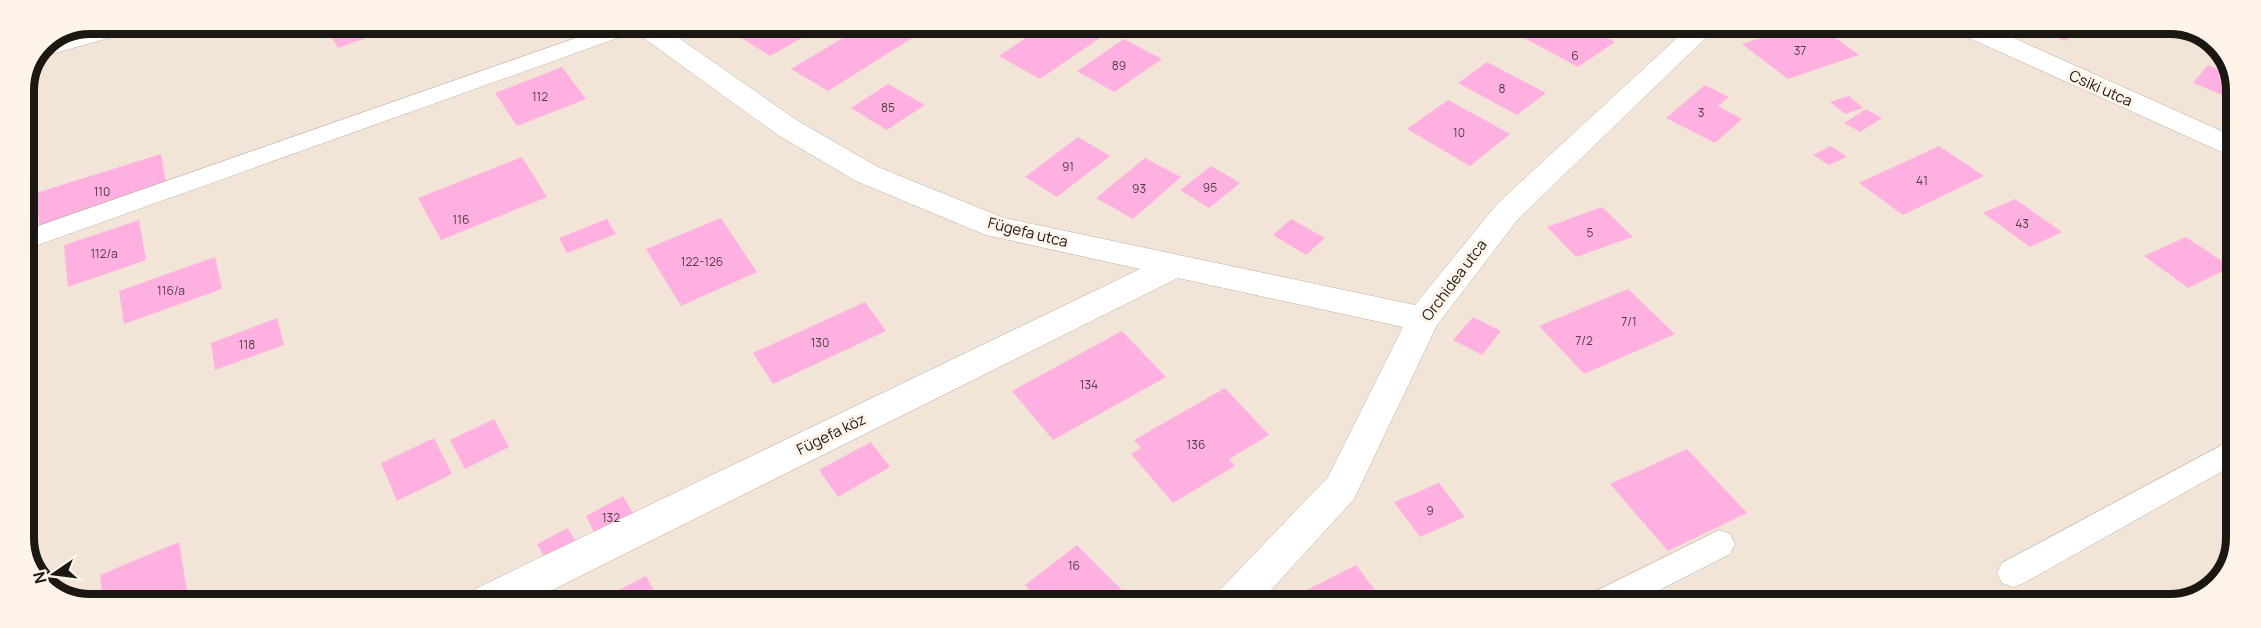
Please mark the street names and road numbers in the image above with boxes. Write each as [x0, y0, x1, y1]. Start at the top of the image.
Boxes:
street label: Csiki utca [2066, 65, 2136, 111]
street label: Fügefa utca [986, 212, 1070, 252]
street label: Orchidea utca [1416, 235, 1492, 325]
street label: Fügefa köz [793, 408, 869, 460]

